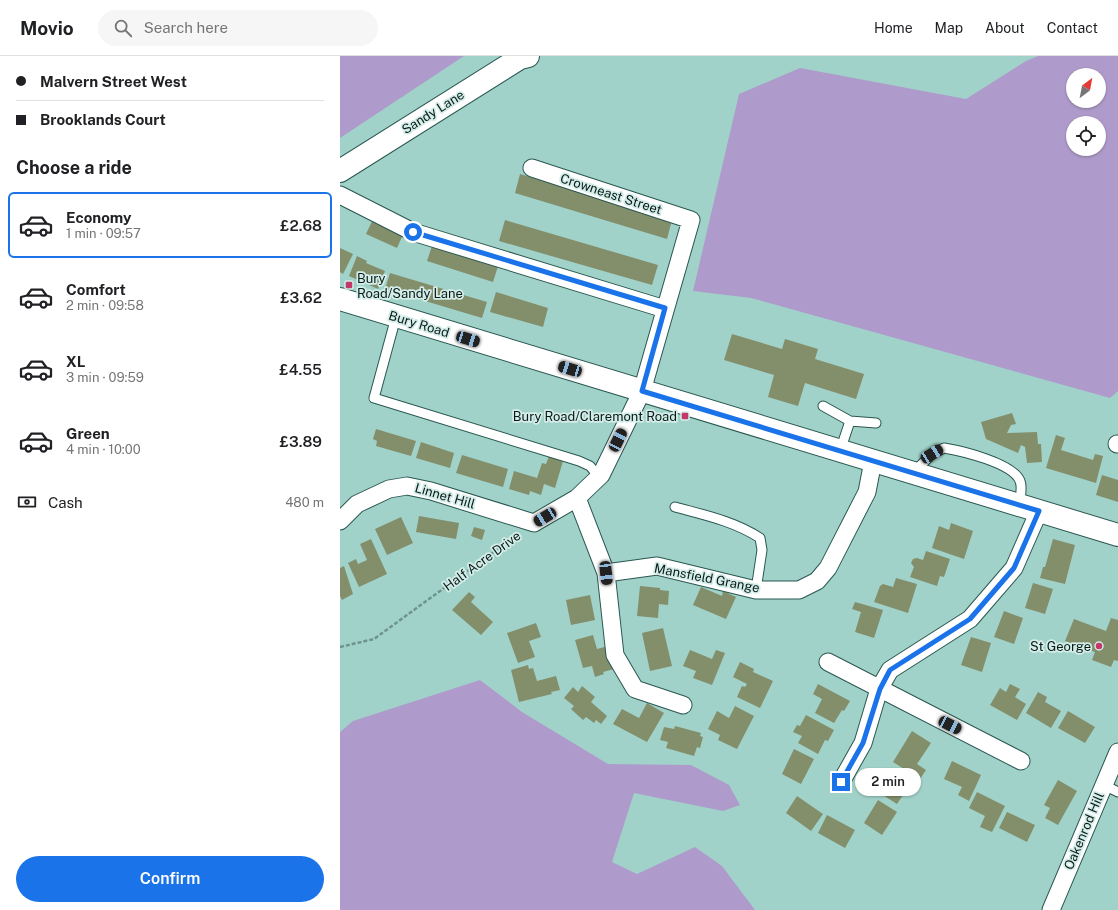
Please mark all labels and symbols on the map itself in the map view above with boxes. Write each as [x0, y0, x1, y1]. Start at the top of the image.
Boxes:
north arrow [1066, 68, 1106, 108]
street label: Sandy Lane [399, 87, 467, 137]
street label: Crowneast Street [558, 171, 664, 217]
route start [404, 223, 422, 241]
place label: Bury Road/Sandy Lane [357, 271, 463, 301]
marker: Bury Road/Sandy Lane [344, 280, 354, 290]
street label: Bury Road [387, 308, 451, 340]
car [455, 330, 481, 348]
car [557, 360, 583, 378]
place label: Bury Road/Claremont Road [513, 409, 677, 424]
marker: Bury Road/Claremont Road [680, 411, 690, 421]
car [607, 427, 629, 453]
car [919, 443, 945, 465]
street label: Linnet Hill [413, 480, 477, 512]
car [532, 506, 558, 528]
street label: Half Acre Drive [441, 528, 523, 594]
car [599, 560, 613, 586]
street label: Mansfield Grange [653, 560, 761, 596]
place label: St George [1030, 639, 1091, 654]
marker: St George [1094, 641, 1104, 651]
car [937, 714, 963, 736]
callout: 2 min [855, 768, 921, 796]
route end [832, 773, 850, 791]
street label: Oakenrod Hill [1061, 790, 1107, 872]

